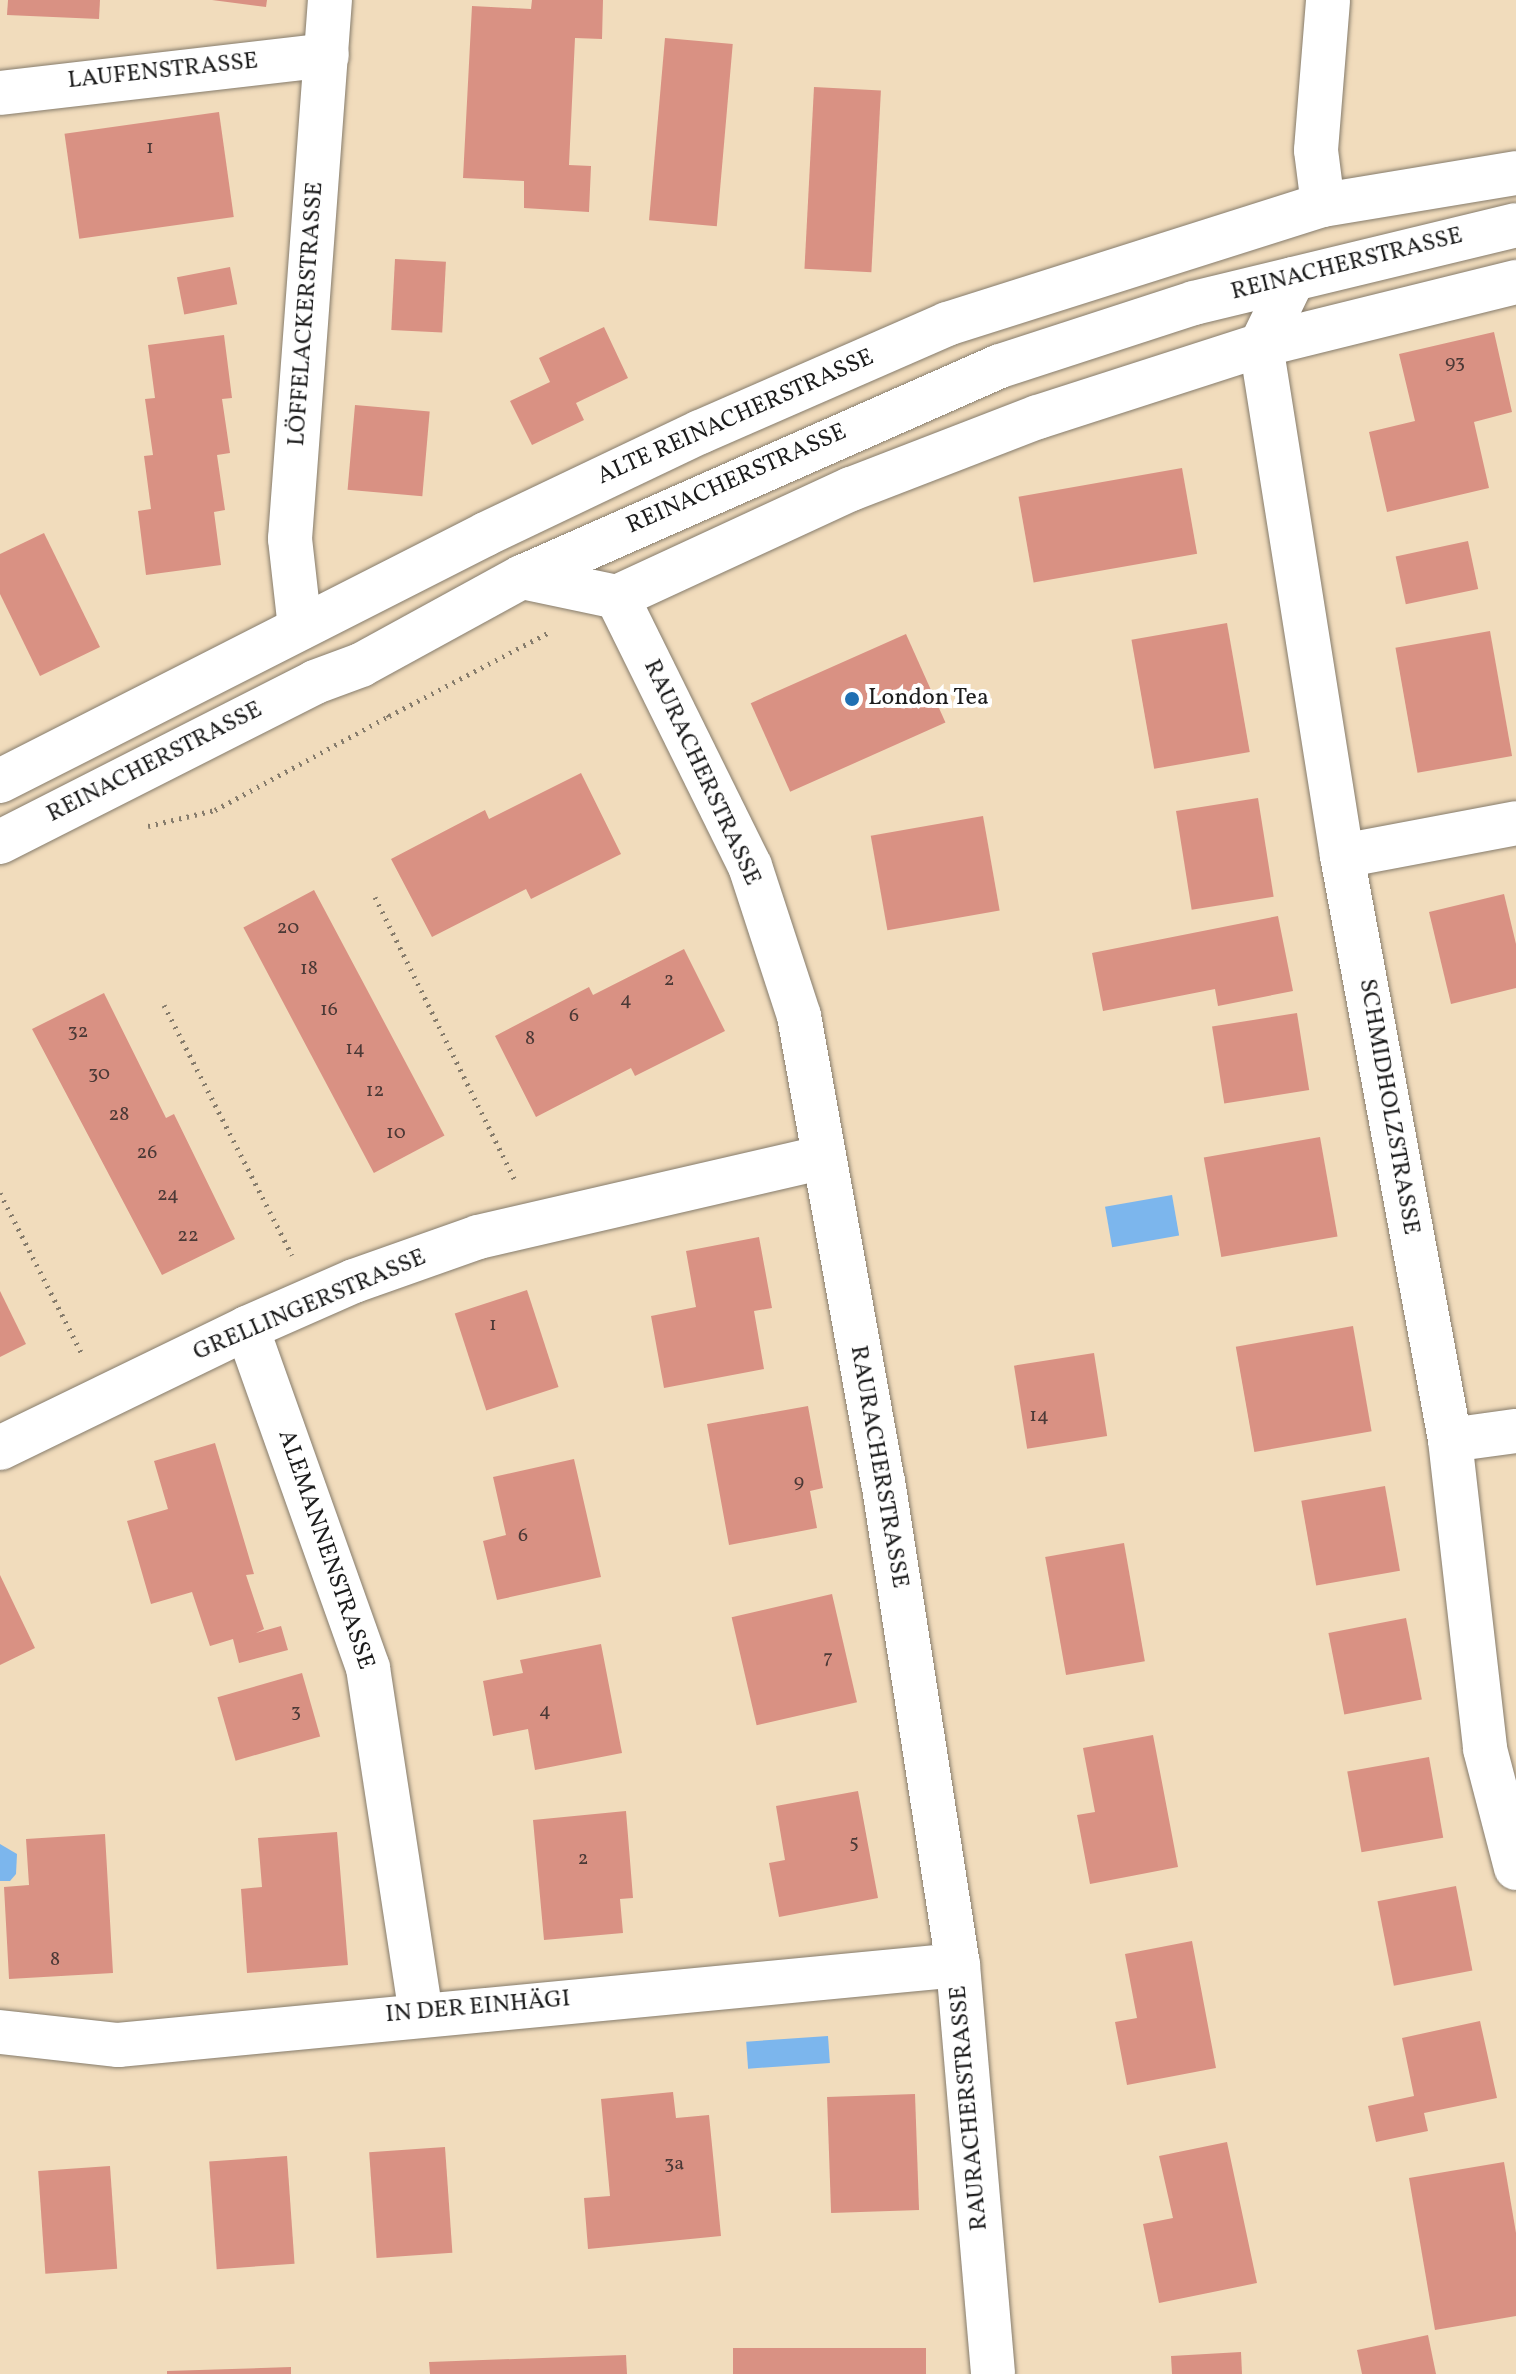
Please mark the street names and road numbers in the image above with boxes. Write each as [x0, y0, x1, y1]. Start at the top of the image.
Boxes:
street label: LAUFENSTRASSE [66, 48, 260, 96]
street label: LÖFFELACKERSTRASSE [283, 181, 331, 447]
street label: REINACHERSTRASSE [1228, 222, 1466, 308]
street label: ALTE REINACHERSTRASSE [593, 344, 879, 492]
street label: REINACHERSTRASSE [623, 419, 851, 541]
street label: RAURACHERSTRASSE [636, 655, 766, 891]
street label: REINACHERSTRASSE [43, 696, 267, 830]
street label: SCHMIDHOLZSTRASSE [1351, 977, 1425, 1237]
street label: GRELLINGERSTRASSE [189, 1244, 431, 1368]
street label: RAURACHERSTRASSE [842, 1343, 914, 1591]
street label: ALEMANNENSTRASSE [270, 1426, 380, 1674]
street label: RAURACHERSTRASSE [945, 1984, 995, 2232]
street label: IN DER EINHÄGI [384, 1986, 572, 2030]

